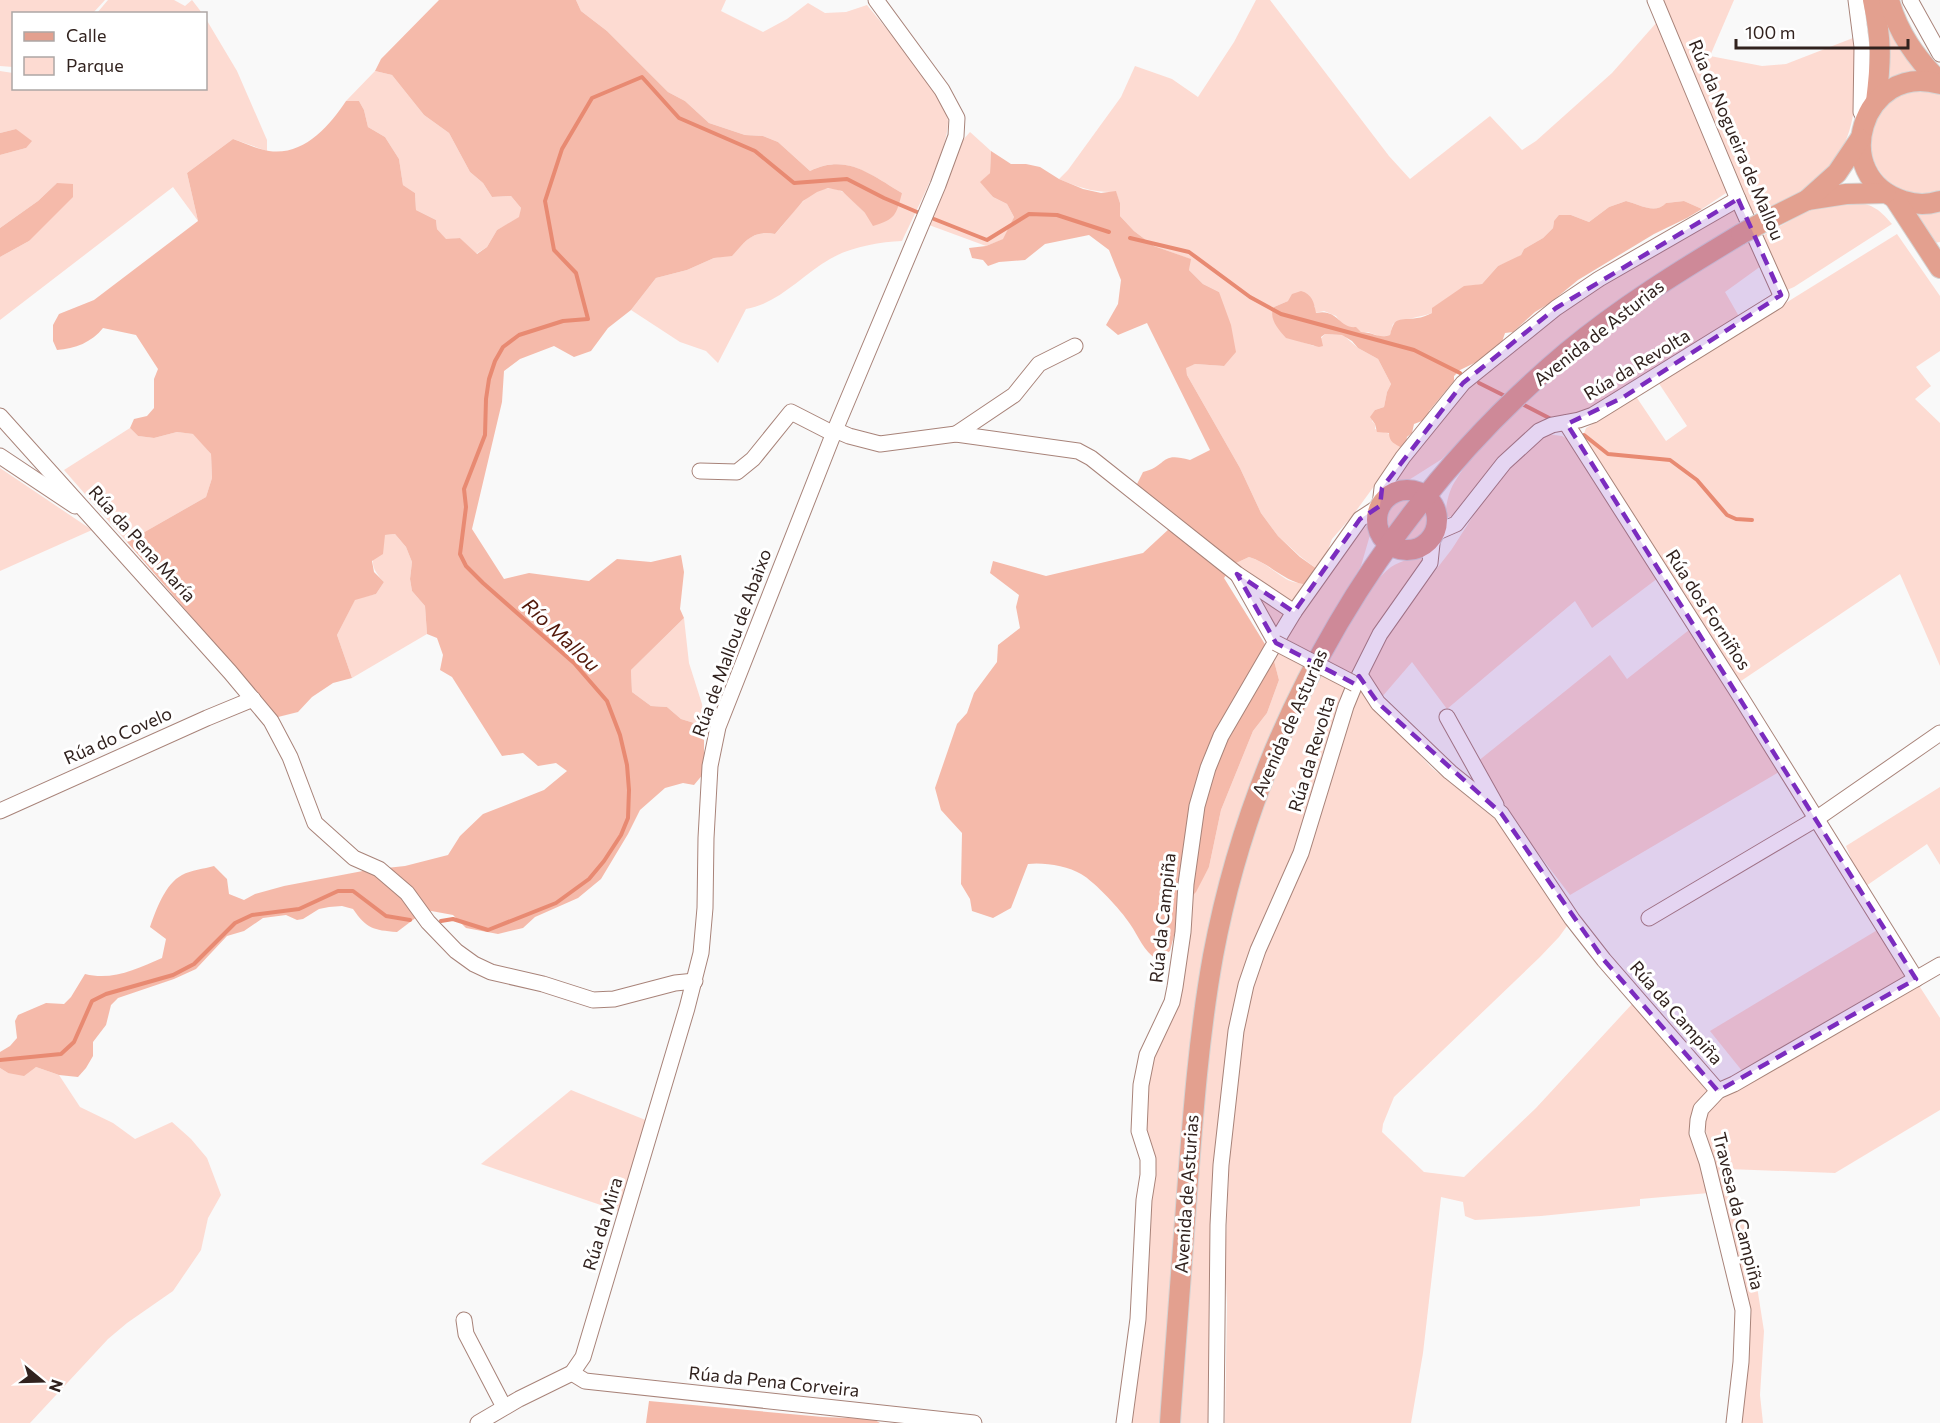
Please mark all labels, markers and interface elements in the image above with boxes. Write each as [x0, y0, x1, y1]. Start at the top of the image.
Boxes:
legend [12, 12, 207, 90]
scale bar [1736, 12, 1908, 50]
text: 100 m [1745, 21, 1795, 43]
text: Calle [66, 24, 106, 46]
street label: Rúa da Nogueira de Mallou [1685, 36, 1789, 243]
text: Parque [66, 54, 124, 76]
street label: Avenida de Asturias [1529, 275, 1668, 390]
street label: Rúa da Revolta [1579, 324, 1694, 404]
street label: Rúa da Pena María [85, 480, 201, 606]
street label: Rúa dos Forniños [1662, 545, 1756, 674]
street label: Rúa de Mallou de Abaixo [687, 546, 775, 740]
water label: Río Mallou [518, 592, 605, 676]
street label: Avenida de Asturias [1247, 645, 1331, 800]
street label: Rúa da Revolta [1283, 693, 1339, 814]
street label: Rúa do Covelo [60, 701, 175, 769]
street label: Rúa da Campiña [1144, 852, 1180, 984]
street label: Rúa da Campiña [1626, 956, 1728, 1069]
street label: Avenida de Asturias [1169, 1114, 1203, 1274]
street label: Travesa da Campiña [1709, 1130, 1769, 1292]
street label: Rúa da Mira [577, 1174, 627, 1273]
north arrow [12, 1351, 72, 1411]
street label: Rúa da Pena Corveira [688, 1361, 861, 1401]
text: N [46, 1377, 68, 1395]

